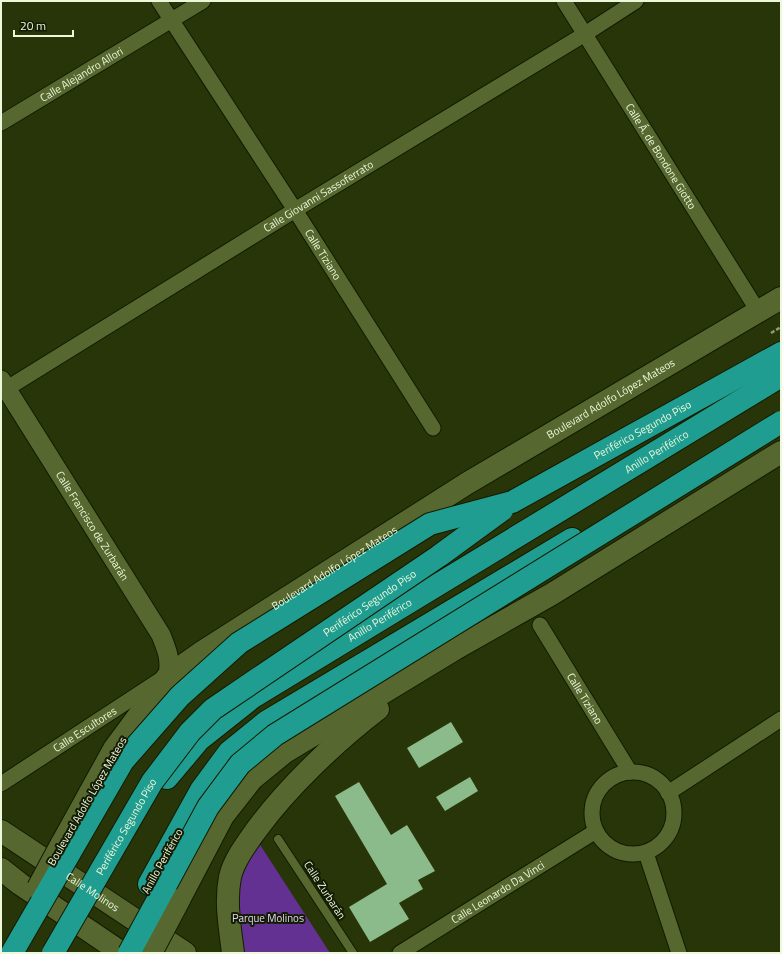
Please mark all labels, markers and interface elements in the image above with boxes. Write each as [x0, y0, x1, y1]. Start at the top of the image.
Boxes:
scale bar [14, 12, 73, 38]
text: 20 m [20, 16, 46, 35]
street label: Calle Alejandro Allori [37, 43, 126, 106]
street label: Calle Á. de Bondone Giotto [622, 100, 700, 212]
street label: Calle Giovanni Sassoferrato [260, 156, 376, 236]
street label: Calle Tiziano [301, 226, 345, 283]
street label: Boulevard Adolfo López Mateos [544, 354, 678, 443]
street label: Periférico Segundo Piso [591, 396, 694, 463]
street label: Anillo Periférico [621, 426, 692, 477]
street label: Calle Francisco de Zurbarán [52, 468, 133, 584]
street label: Boulevard Adolfo López Mateos [268, 522, 401, 614]
street label: Periférico Segundo Piso [320, 566, 420, 640]
street label: Anillo Periférico [345, 594, 415, 646]
street label: Calle Tiziano [563, 670, 607, 727]
street label: Calle Escultores [50, 703, 120, 756]
street label: Boulevard Adolfo López Mateos [43, 734, 131, 868]
street label: Periférico Segundo Piso [92, 774, 160, 878]
street label: Anillo Periférico [137, 825, 187, 896]
street label: Calle Leonardo Da Vinci [448, 857, 547, 927]
street label: Calle Zurbarán [300, 858, 350, 922]
street label: Calle Molinos [63, 868, 123, 915]
park label: Parque Molinos [232, 910, 304, 926]

